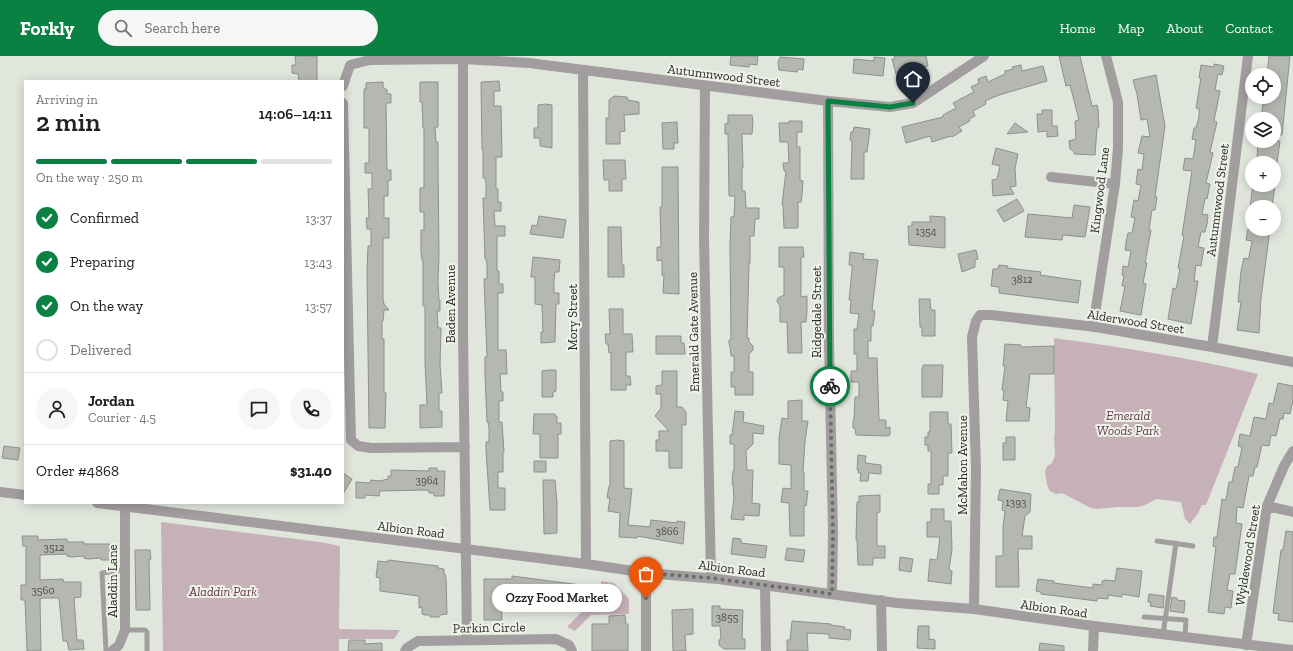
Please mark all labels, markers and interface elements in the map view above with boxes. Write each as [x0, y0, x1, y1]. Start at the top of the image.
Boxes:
search box [98, 10, 378, 46]
text: Forkly [20, 17, 74, 40]
icon: search [112, 17, 134, 39]
text: Search here [144, 19, 220, 37]
text: Home [1060, 20, 1096, 37]
text: Map [1118, 20, 1144, 37]
text: About [1166, 20, 1203, 37]
text: Contact [1225, 20, 1273, 37]
street label: Autumnwood Street [667, 61, 781, 90]
pin [896, 62, 930, 103]
icon: home [902, 68, 924, 90]
map controls [1245, 68, 1281, 236]
button: locate [1245, 68, 1281, 104]
text: Arriving in [36, 92, 98, 107]
text: 14:06–14:11 [259, 105, 332, 123]
text: 2 min [36, 106, 100, 138]
button: layers [1245, 112, 1281, 148]
street label: Autumnwood Street [1203, 143, 1232, 257]
street label: Kingwood Lane [1087, 146, 1112, 234]
button: + [1245, 156, 1281, 192]
text: On the way · 250 m [36, 170, 143, 185]
button: − [1245, 200, 1281, 236]
icon: check [36, 207, 58, 229]
text: Confirmed [70, 209, 139, 227]
text: 13:37 [305, 211, 332, 226]
house number: 1354 [915, 225, 937, 238]
icon: check [36, 251, 58, 273]
text: Preparing [70, 253, 135, 271]
text: 13:43 [304, 255, 332, 270]
street label: Baden Avenue [443, 265, 458, 343]
street label: Ridgedale Street [809, 266, 824, 358]
street label: Emerald Gate Avenue [685, 272, 702, 392]
house number: 3812 [1011, 273, 1033, 286]
street label: Mory Street [565, 283, 580, 350]
icon: check [36, 295, 58, 317]
text: On the way [70, 297, 143, 315]
text: 13:57 [305, 299, 332, 314]
street label: Alderwood Street [1086, 306, 1186, 337]
text: Delivered [70, 341, 132, 359]
courier [810, 366, 850, 406]
icon: bike [819, 375, 841, 397]
button: person [36, 388, 78, 430]
button: chat [238, 388, 280, 430]
button: phone [290, 388, 332, 430]
text: Jordan [88, 392, 134, 410]
park label: Emerald Woods Park [1097, 408, 1159, 438]
text: Courier · 4.5 [88, 410, 156, 425]
street label: McMahon Avenue [955, 415, 970, 515]
text: Order #4868 [36, 462, 119, 480]
text: $31.40 [290, 462, 332, 480]
house number: 3964 [416, 474, 439, 487]
house number: 1393 [1006, 496, 1026, 509]
street label: Wyldewood Street [1232, 503, 1263, 607]
street label: Albion Road [377, 518, 445, 541]
house number: 3866 [656, 525, 679, 538]
house number: 3512 [44, 541, 65, 554]
street label: Aladdin Lane [105, 544, 120, 618]
pin [629, 557, 663, 598]
street label: Albion Road [698, 557, 766, 580]
icon: bag [635, 563, 657, 585]
house number: 3560 [31, 584, 55, 597]
park label: Aladdin Park [188, 584, 257, 599]
callout: Ozzy Food Market [492, 584, 622, 612]
text: Ozzy Food Market [506, 590, 608, 605]
street label: Albion Road [1019, 596, 1088, 621]
house number: 3855 [716, 611, 739, 624]
street label: Parkin Circle [452, 619, 526, 636]

